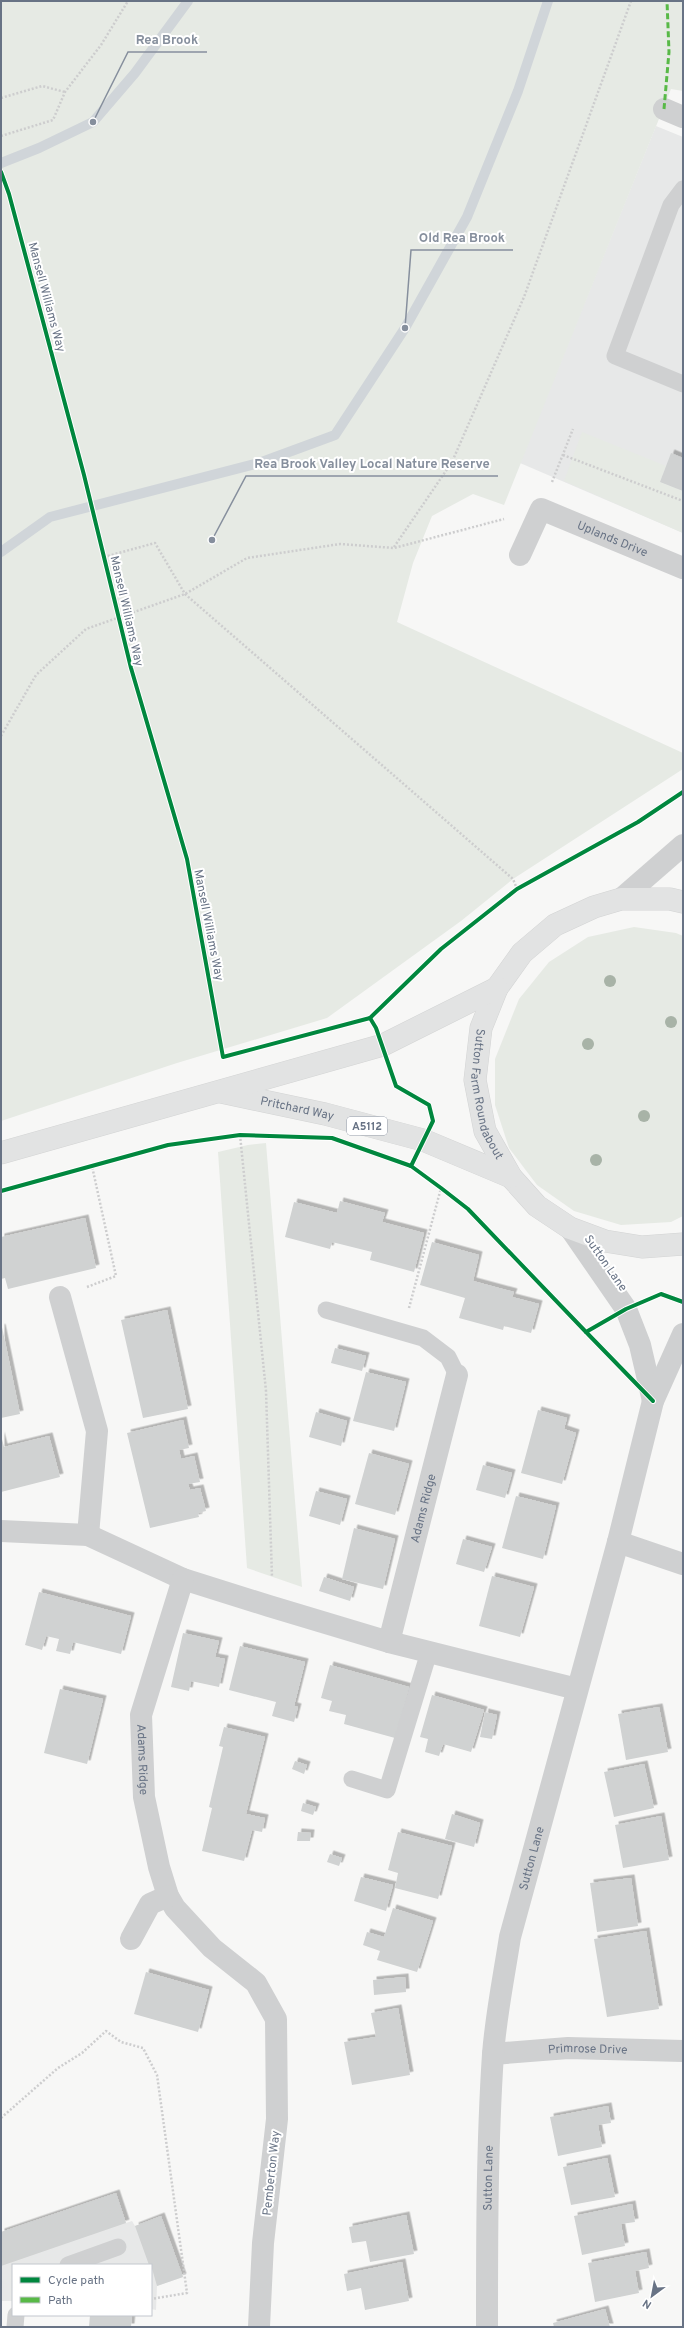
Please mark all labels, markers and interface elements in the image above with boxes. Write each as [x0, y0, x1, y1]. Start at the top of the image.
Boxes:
callout: Rea Brook [128, 27, 207, 52]
text: Rea Brook [136, 33, 198, 49]
callout: Old Rea Brook [411, 225, 513, 250]
text: Old Rea Brook [419, 231, 505, 247]
street label: Mansell Williams Way [24, 241, 68, 354]
callout: Rea Brook Valley Local Nature Reserve [246, 451, 498, 476]
text: Rea Brook Valley Local Nature Reserve [254, 457, 490, 473]
street label: Uplands Drive [574, 518, 650, 561]
street label: Mansell Williams Way [106, 554, 147, 668]
street label: Mansell Williams Way [189, 868, 227, 982]
street label: Sutton Farm Roundabout [466, 1028, 507, 1163]
street label: Pritchard Way [259, 1094, 336, 1125]
road number: A5112 [347, 1117, 387, 1135]
street label: Sutton Lane [580, 1232, 631, 1295]
street label: Adams Ridge [408, 1472, 441, 1545]
street label: Adams Ridge [132, 1724, 151, 1795]
street label: Sutton Lane [516, 1825, 549, 1892]
street label: Primrose Drive [547, 2041, 628, 2059]
street label: Pemberton Way [260, 2130, 284, 2216]
street label: Sutton Lane [480, 2145, 498, 2211]
legend [12, 2264, 152, 2316]
text: Cycle path [48, 2273, 105, 2289]
north arrow [632, 2276, 672, 2316]
text: Path [48, 2293, 73, 2309]
text: N [640, 2296, 654, 2312]

